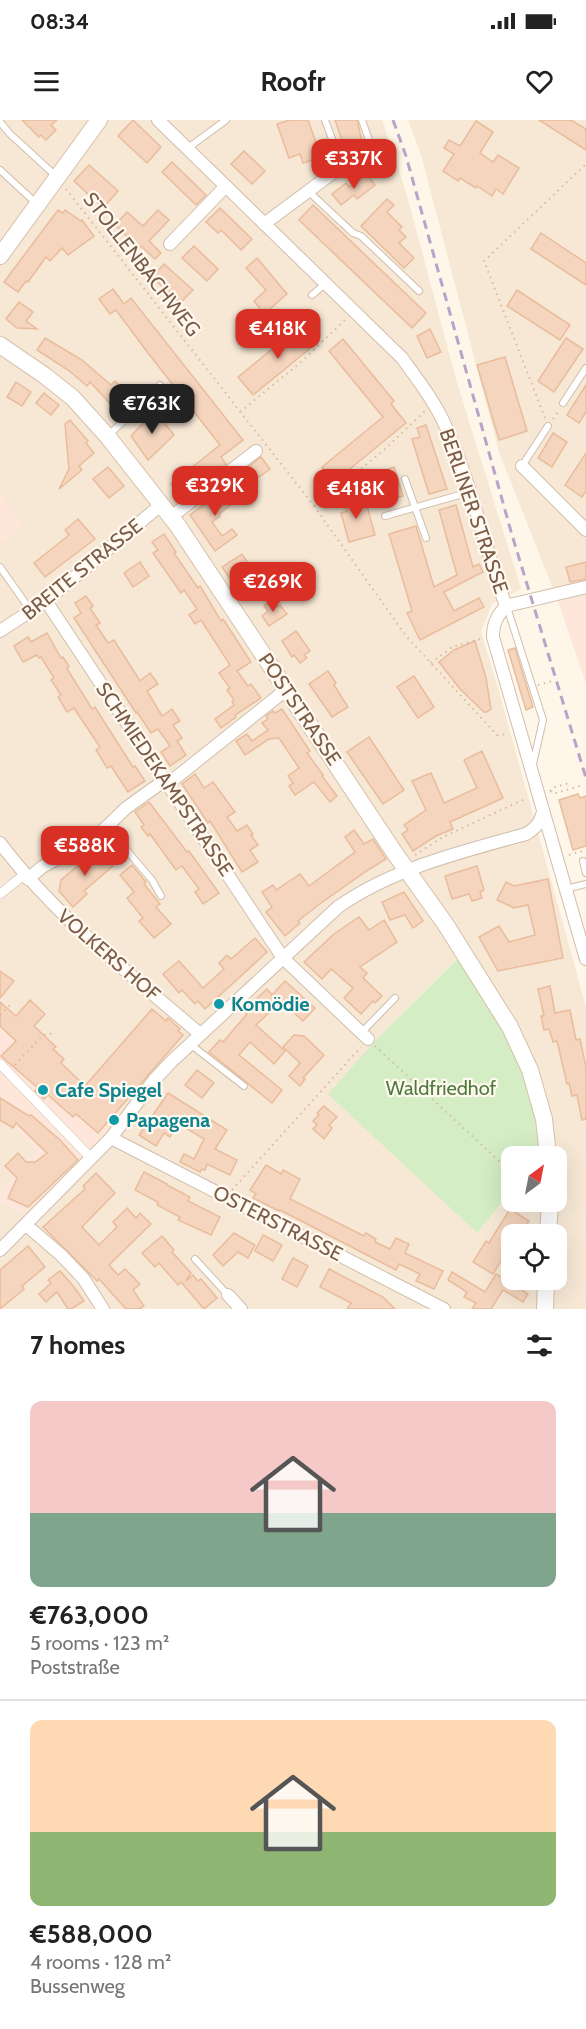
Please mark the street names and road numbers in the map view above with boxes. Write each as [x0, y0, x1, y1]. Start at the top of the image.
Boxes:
street label: STOLLENBACHWEG [78, 187, 206, 341]
street label: BERLINER STRASSE [434, 425, 514, 597]
street label: BREITE STRASSE [17, 513, 147, 625]
street label: POSTSTRASSE [254, 648, 346, 770]
street label: SCHMIEDEKAMPSTRASSE [91, 678, 239, 880]
street label: VOLKERS HOF [53, 904, 166, 1006]
street label: OSTERSTRASSE [209, 1180, 347, 1266]

